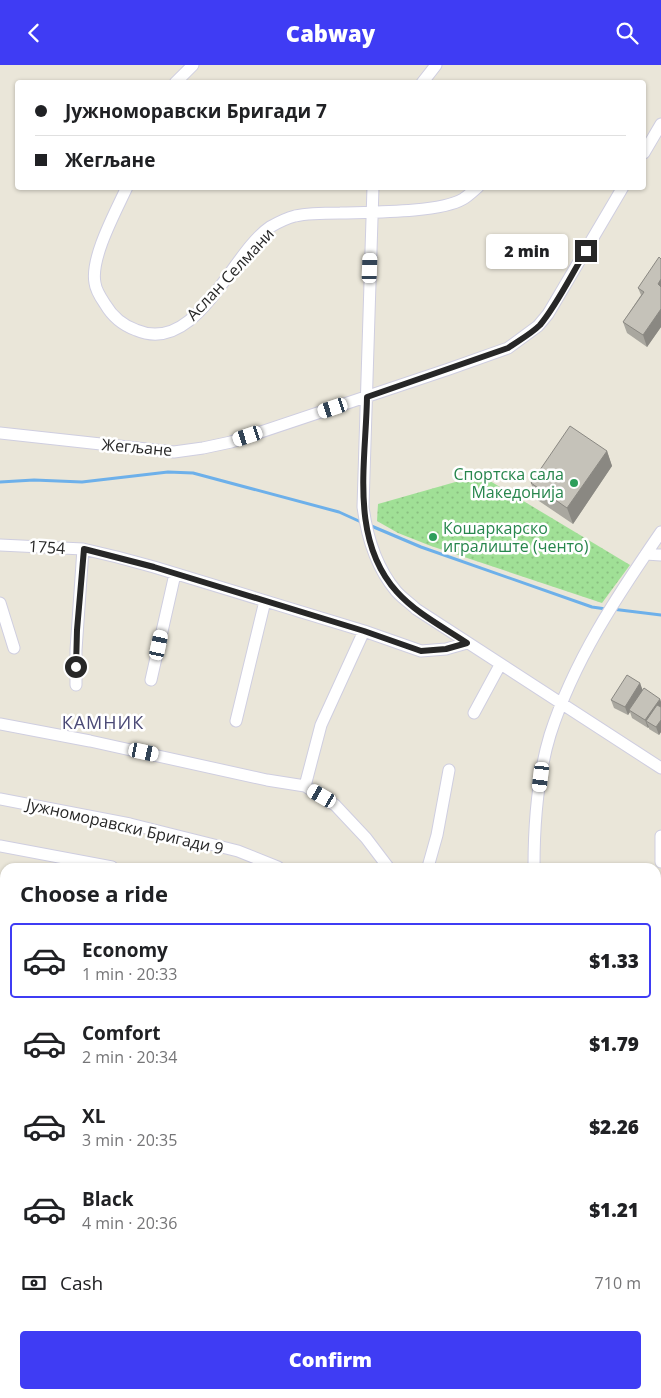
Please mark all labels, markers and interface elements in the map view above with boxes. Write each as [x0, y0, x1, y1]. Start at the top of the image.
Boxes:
text: Cabway [286, 18, 375, 48]
icon: back [20, 19, 48, 47]
icon: search [613, 19, 641, 47]
text: Јужноморавски Бригади 7 [65, 98, 327, 124]
text: Жегљане [65, 147, 155, 173]
street label: Аслан Селмани [181, 223, 279, 325]
callout: 2 min [486, 233, 568, 269]
text: 2 min [504, 240, 550, 262]
route end [575, 240, 597, 262]
car [361, 253, 378, 283]
car [316, 396, 349, 420]
car [231, 424, 264, 448]
street label: Жегљане [101, 433, 173, 461]
place label: Спортска сала Македонија [453, 463, 564, 503]
marker: Спортска сала Македонија [568, 477, 580, 489]
place label: Кошаркарско игралиште (ченто) [443, 517, 589, 557]
marker: Кошаркарско игралиште (ченто) [427, 531, 439, 543]
street label: 1754 [28, 535, 66, 559]
car [148, 629, 169, 661]
route start [65, 656, 87, 678]
district label: КАМНИК [62, 710, 144, 734]
car [127, 742, 160, 762]
car [531, 761, 550, 793]
car [305, 782, 338, 810]
street label: Јужноморавски Бригади 9 [22, 792, 226, 859]
text: Choose a ride [20, 878, 168, 908]
text: Economy [82, 937, 168, 963]
icon: car [22, 938, 67, 983]
text: $1.33 [589, 948, 639, 974]
text: 1 min · 20:33 [82, 963, 177, 985]
text: Comfort [82, 1020, 161, 1046]
icon: car [22, 1021, 67, 1066]
text: $1.79 [589, 1031, 639, 1057]
text: 2 min · 20:34 [82, 1046, 177, 1068]
text: XL [82, 1103, 105, 1129]
icon: car [22, 1104, 67, 1149]
text: $2.26 [589, 1114, 639, 1140]
text: 3 min · 20:35 [82, 1129, 177, 1151]
text: Black [82, 1186, 134, 1212]
icon: car [22, 1187, 67, 1232]
text: $1.21 [589, 1197, 639, 1223]
text: 4 min · 20:36 [82, 1212, 177, 1234]
icon: cash [20, 1269, 48, 1297]
text: Cash [60, 1270, 103, 1296]
text: 710 m [595, 1272, 641, 1294]
button: Confirm [20, 1331, 641, 1389]

